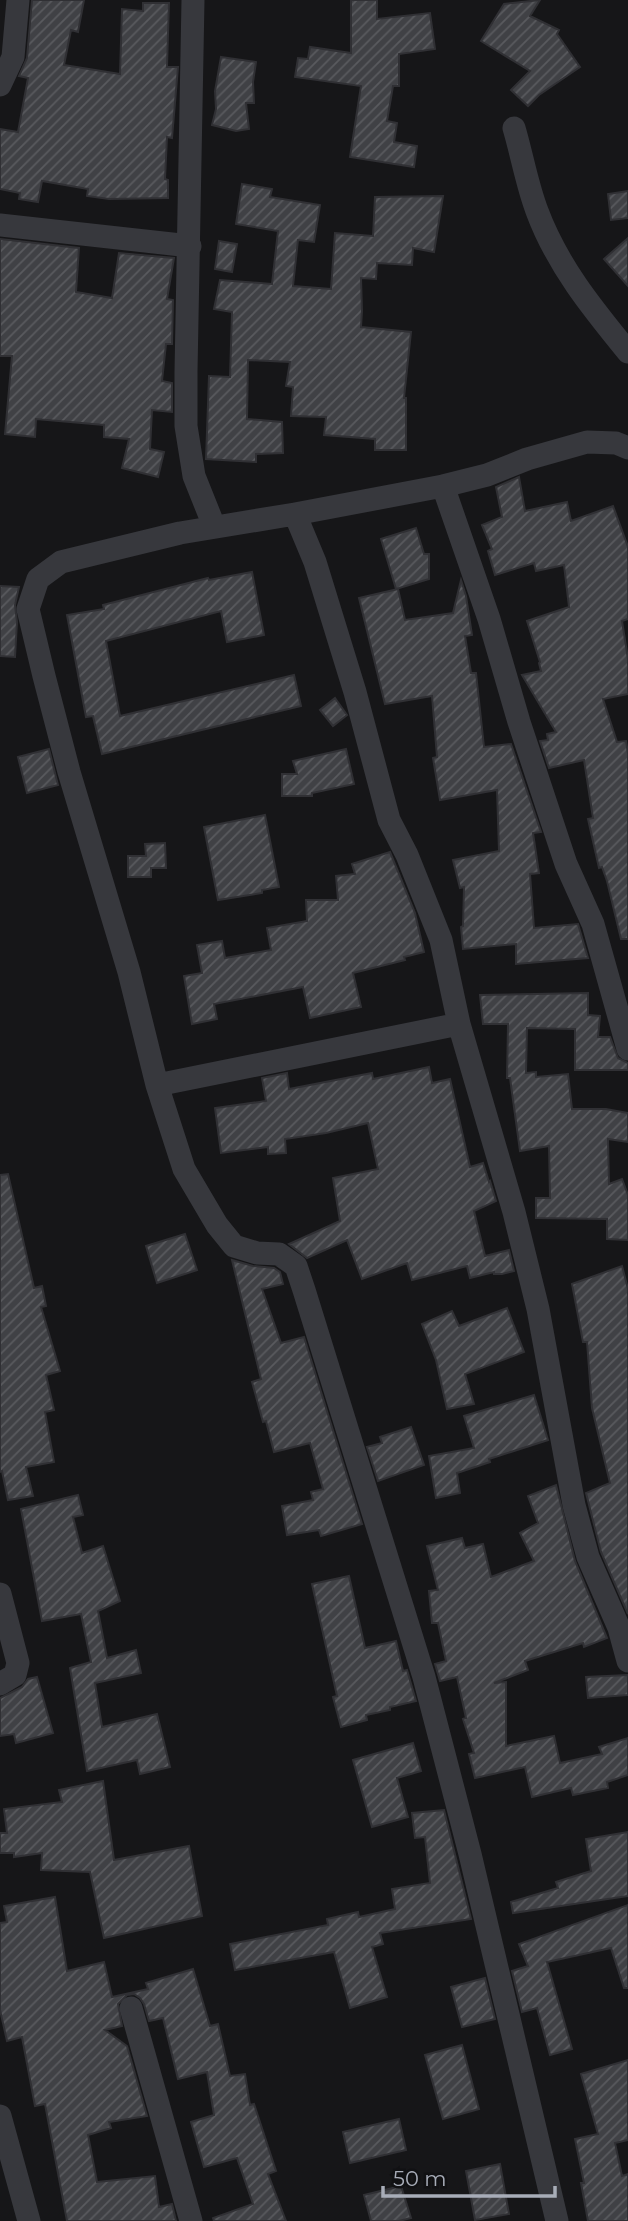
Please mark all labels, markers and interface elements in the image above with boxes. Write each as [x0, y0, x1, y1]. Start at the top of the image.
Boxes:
scale bar [383, 2154, 554, 2198]
text: 50 m [393, 2166, 447, 2191]

